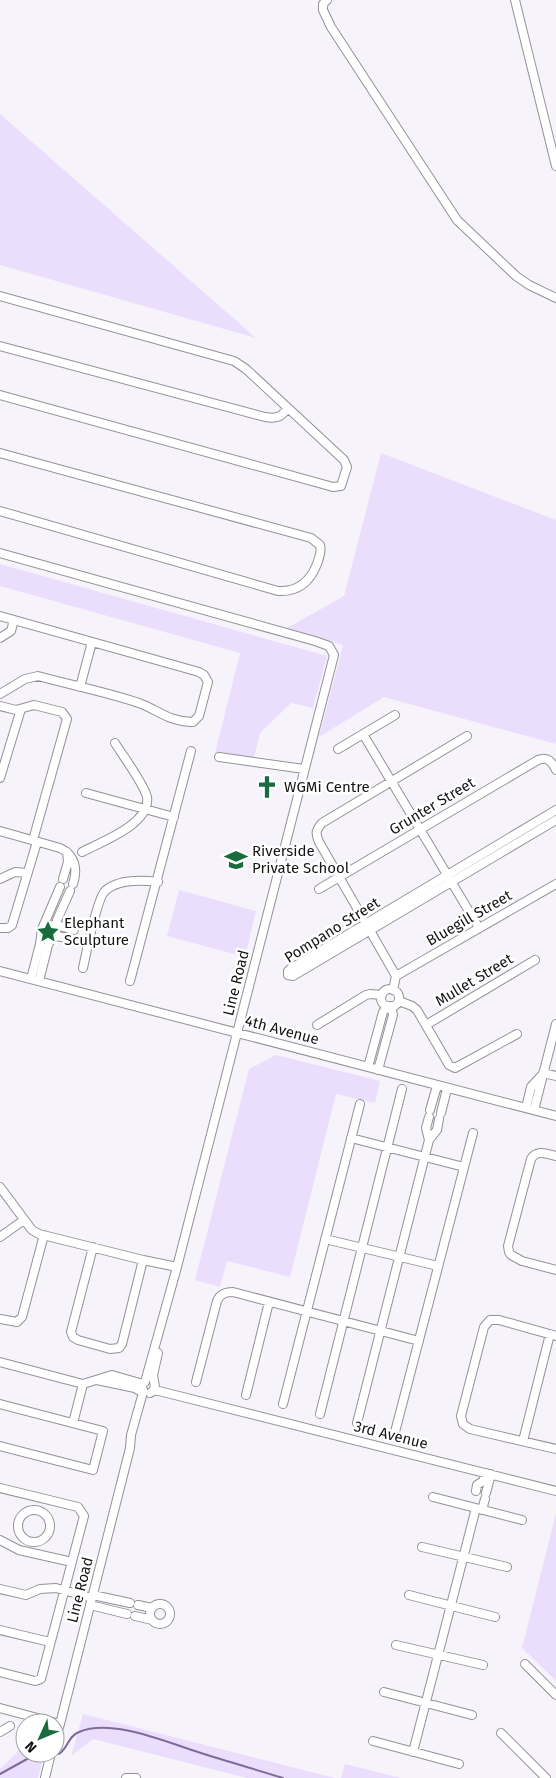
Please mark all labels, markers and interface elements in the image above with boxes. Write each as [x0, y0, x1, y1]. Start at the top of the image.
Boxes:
street label: Grunter Street [386, 773, 479, 839]
church icon: WGMi Centre [254, 774, 280, 800]
place label: WGMi Centre [284, 778, 370, 796]
place label: Riverside Private School [252, 842, 350, 877]
school or university icon: Riverside Private School [223, 847, 249, 873]
street label: Bluegill Street [423, 886, 516, 950]
street label: Pompano Street [281, 893, 383, 967]
place label: Elephant Sculpture [64, 914, 129, 949]
place icon: Elephant Sculpture [35, 919, 61, 945]
street label: Line Road [219, 948, 253, 1018]
street label: Mullet Street [432, 949, 517, 1010]
street label: 4th Avenue [243, 1011, 321, 1049]
street label: 3rd Avenue [352, 1417, 430, 1453]
street label: Line Road [63, 1555, 97, 1625]
north arrow [15, 1713, 65, 1763]
text: N [22, 1737, 40, 1756]

